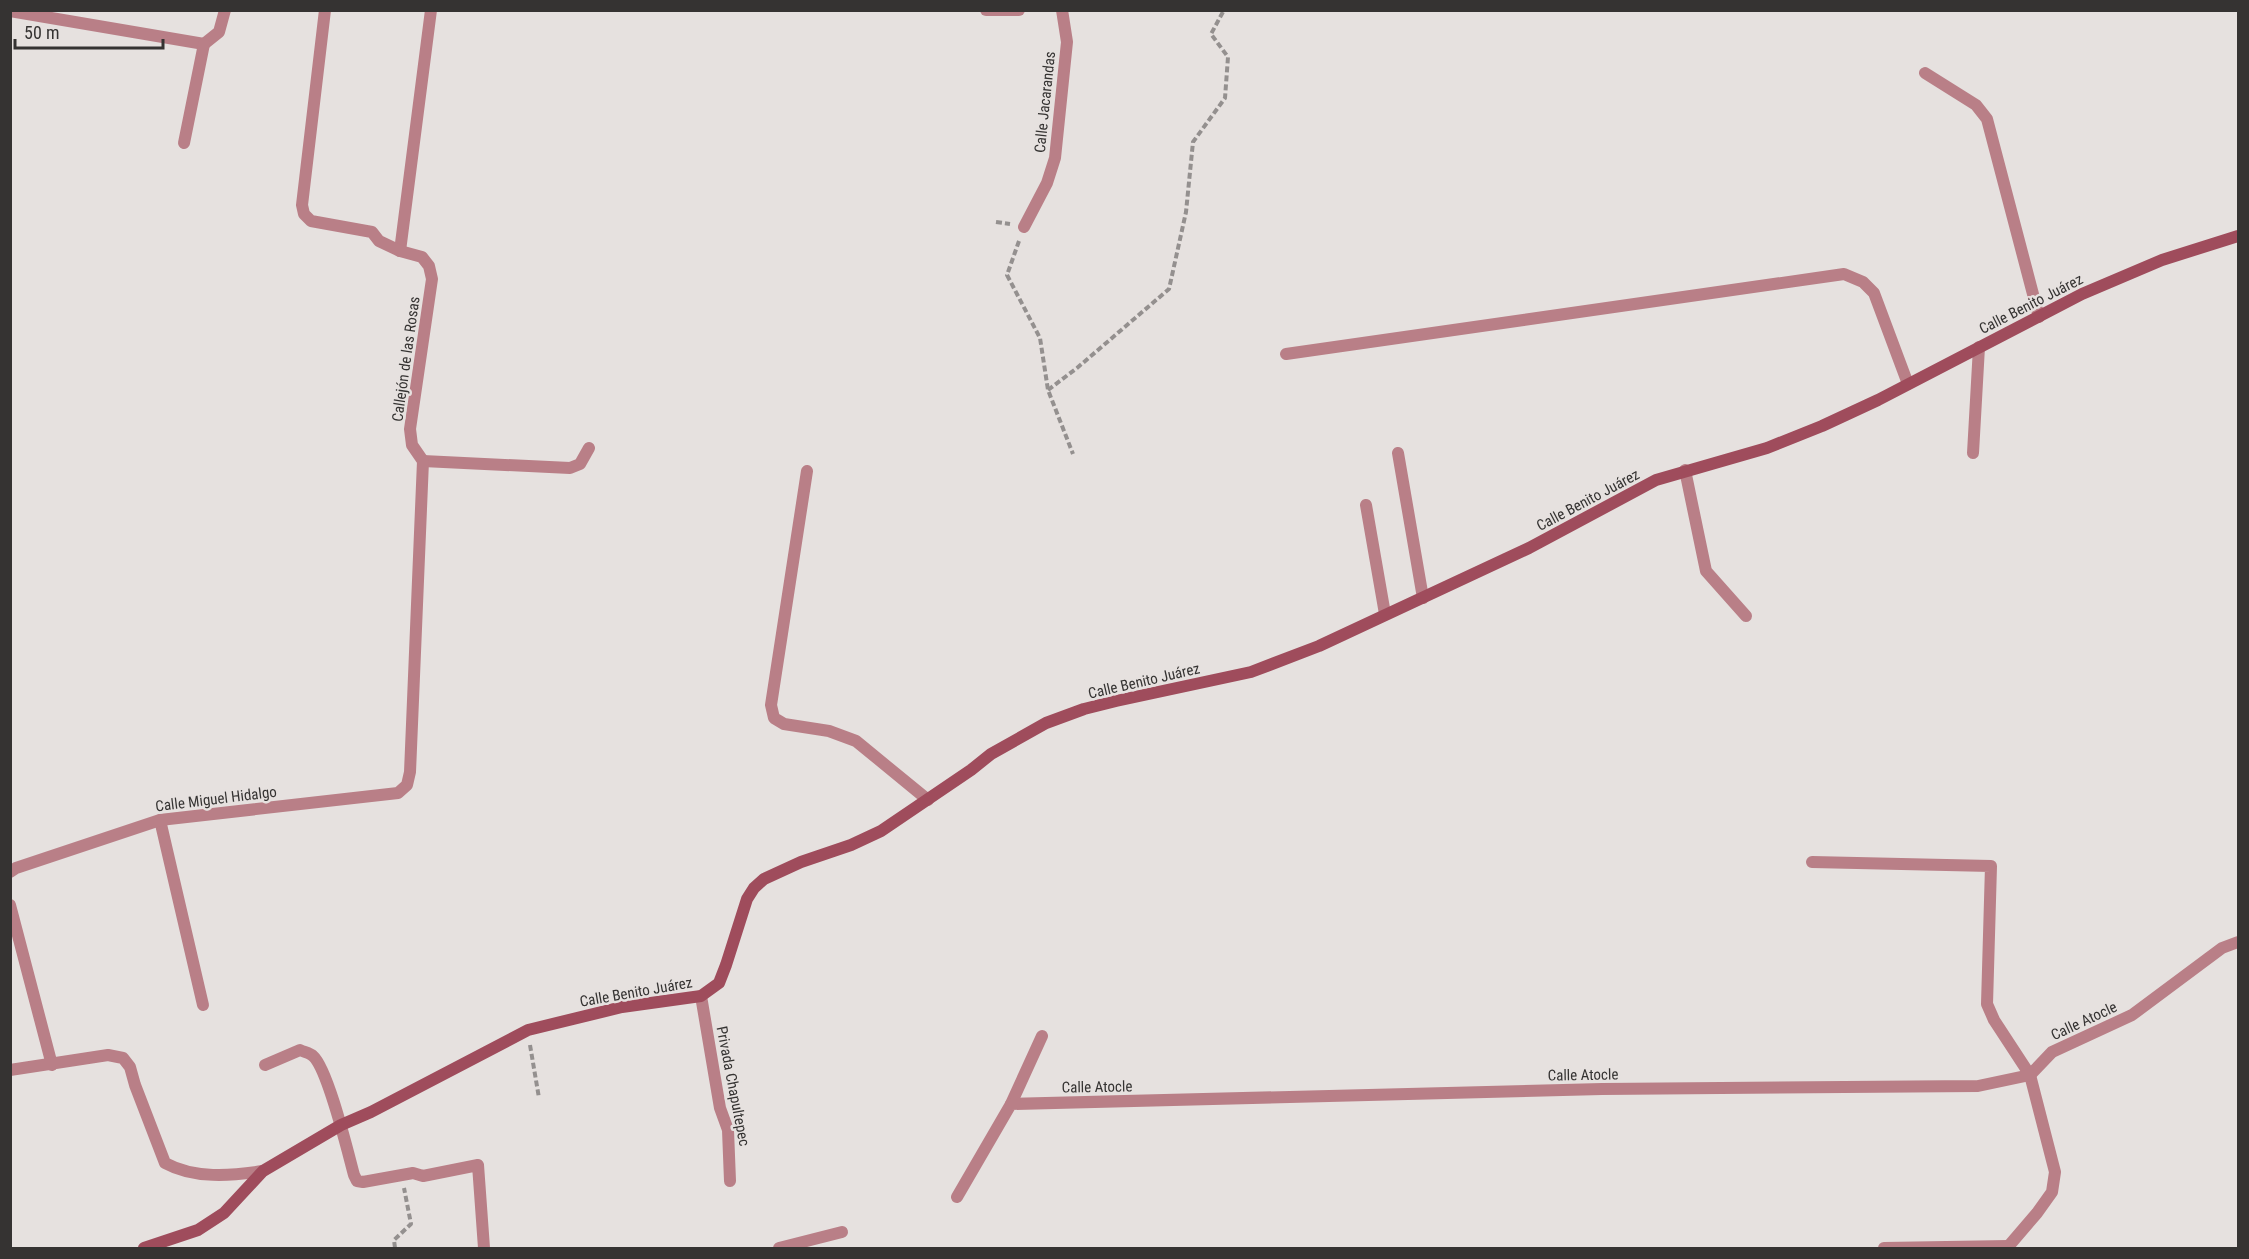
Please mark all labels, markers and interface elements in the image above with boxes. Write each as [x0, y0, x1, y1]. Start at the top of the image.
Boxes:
scale bar [15, 12, 164, 50]
text: 50 m [24, 22, 59, 43]
street label: Calle Jacarandas [1031, 50, 1059, 154]
street label: Calle Benito Juárez [1976, 270, 2086, 338]
street label: Callejón de las Rosas [388, 295, 424, 423]
street label: Calle Benito Juárez [1533, 465, 1643, 535]
street label: Calle Benito Juárez [1086, 659, 1202, 703]
street label: Calle Miguel Hidalgo [154, 783, 278, 815]
street label: Calle Benito Juárez [578, 973, 694, 1011]
street label: Calle Atocle [2048, 998, 2120, 1044]
street label: Privada Chapultepec [713, 1025, 753, 1148]
street label: Calle Atocle [1547, 1065, 1619, 1085]
street label: Calle Atocle [1061, 1077, 1133, 1097]

